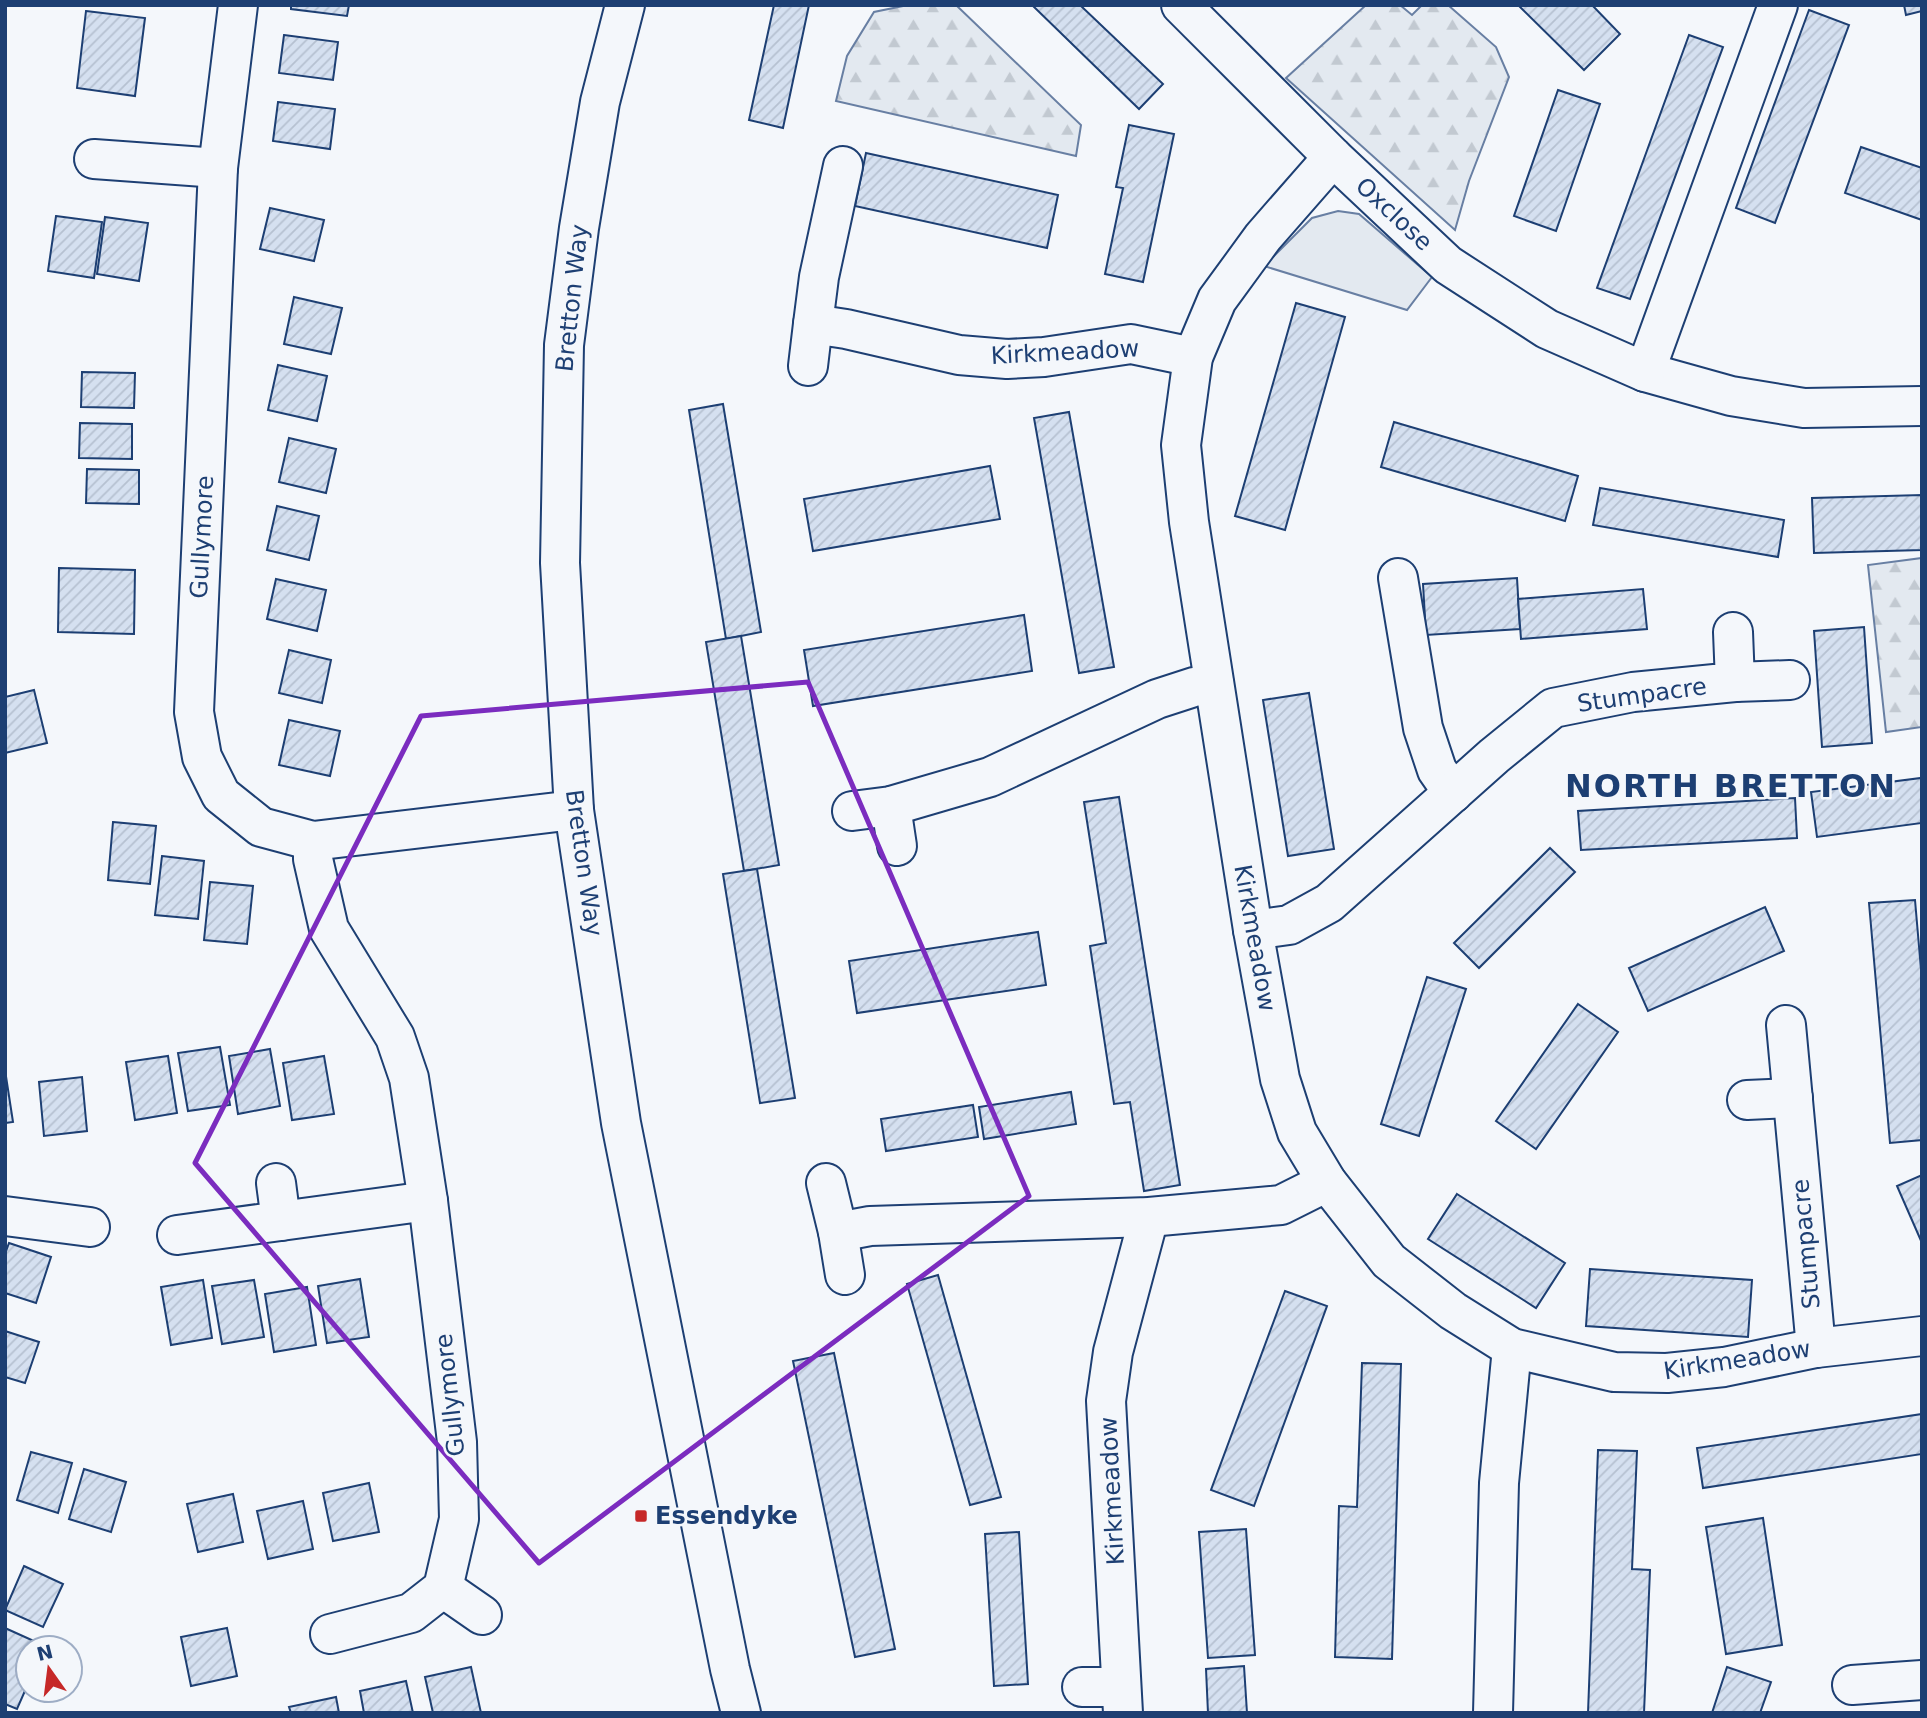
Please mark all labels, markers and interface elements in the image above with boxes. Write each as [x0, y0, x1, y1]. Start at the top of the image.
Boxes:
street label: Oxclose [1350, 172, 1438, 256]
street label: Bretton Way [550, 223, 594, 373]
street label: Kirkmeadow [990, 334, 1140, 370]
street label: Gullymore [185, 475, 219, 599]
street label: Stumpacre [1575, 672, 1709, 718]
district label: NORTH BRETTON [1565, 767, 1897, 805]
street label: Bretton Way [560, 788, 608, 938]
street label: Kirkmeadow [1228, 862, 1282, 1014]
street label: Stumpacre [1786, 1178, 1826, 1310]
street label: Gullymore [430, 1332, 470, 1458]
street label: Kirkmeadow [1661, 1335, 1813, 1385]
street label: Kirkmeadow [1094, 1416, 1130, 1566]
place label: Essendyke [655, 1502, 798, 1530]
marker: Essendyke [633, 1508, 649, 1524]
north arrow [14, 1634, 84, 1704]
text: N [35, 1640, 55, 1665]

